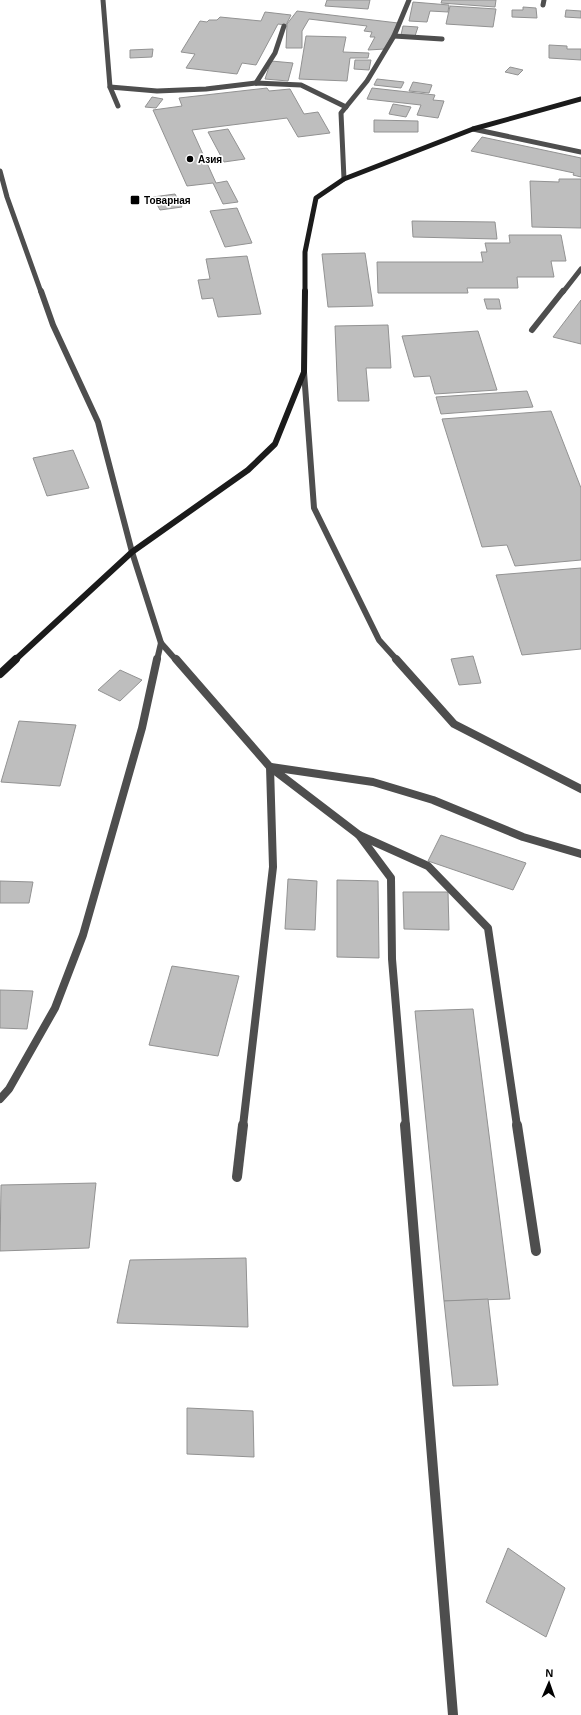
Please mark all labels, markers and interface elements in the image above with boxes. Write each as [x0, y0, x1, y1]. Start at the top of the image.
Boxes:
marker: Азия [185, 154, 195, 164]
place label: Азия [198, 154, 222, 165]
marker: Товарная [129, 194, 141, 206]
place label: Товарная [144, 195, 191, 206]
north arrow [529, 1663, 569, 1703]
text: N [545, 1667, 554, 1679]

